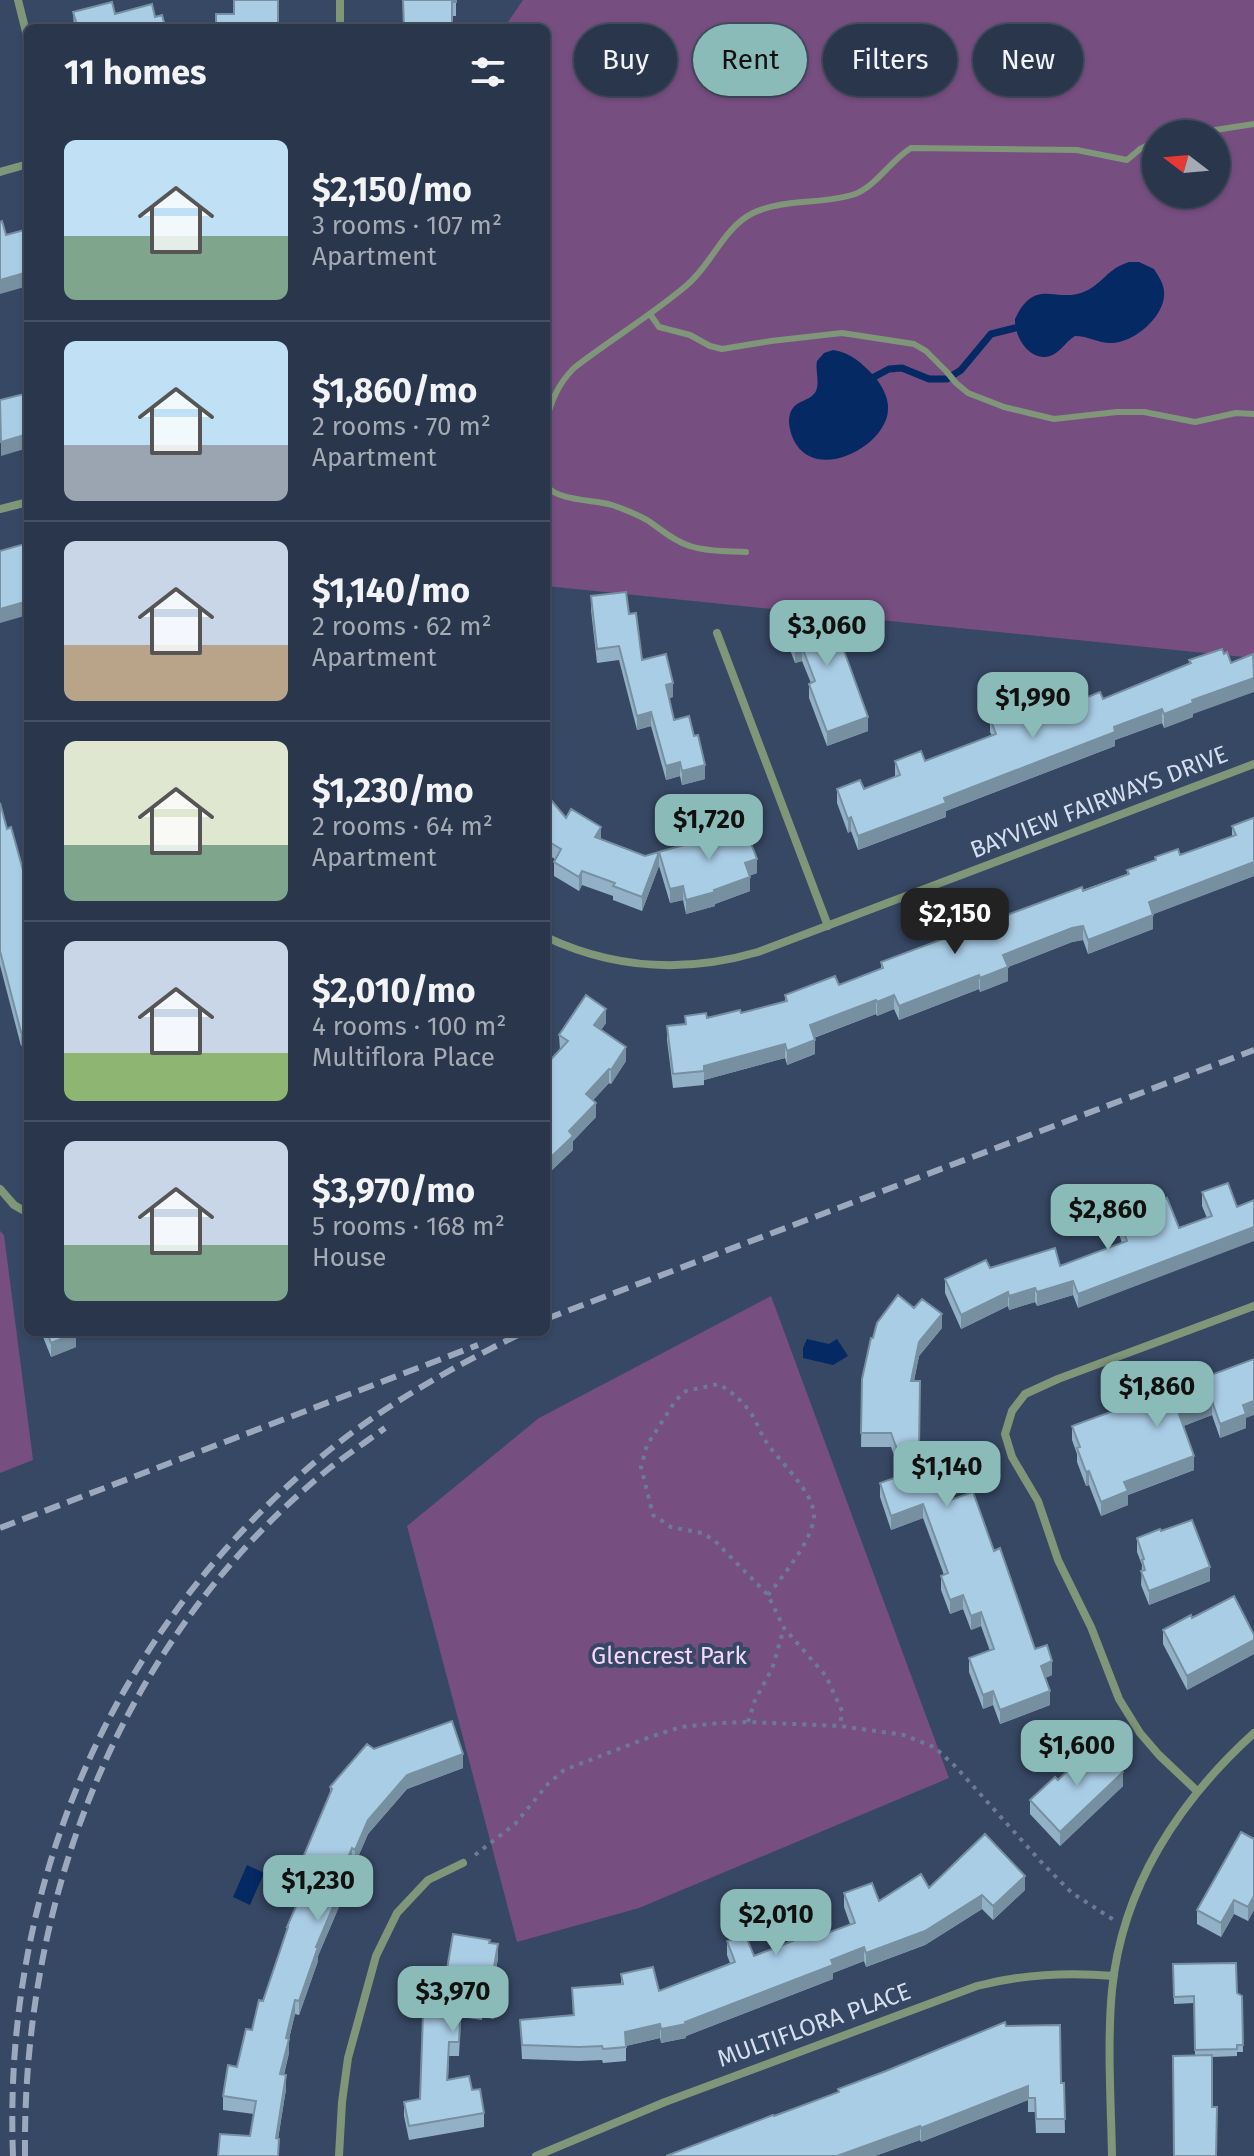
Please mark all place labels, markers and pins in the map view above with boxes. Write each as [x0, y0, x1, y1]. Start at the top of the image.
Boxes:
pin: $3,060 [762, 600, 892, 668]
pin: $1,990 [968, 672, 1098, 740]
pin: $1,720 [644, 794, 774, 862]
pin: $2,150 [890, 888, 1020, 956]
pin: $2,860 [1043, 1184, 1173, 1252]
pin: $1,860 [1092, 1361, 1222, 1429]
pin: $1,140 [882, 1441, 1012, 1509]
pin: $1,600 [1012, 1720, 1142, 1788]
pin: $1,230 [253, 1855, 383, 1923]
pin: $2,010 [711, 1889, 841, 1957]
pin: $3,970 [388, 1966, 518, 2034]

